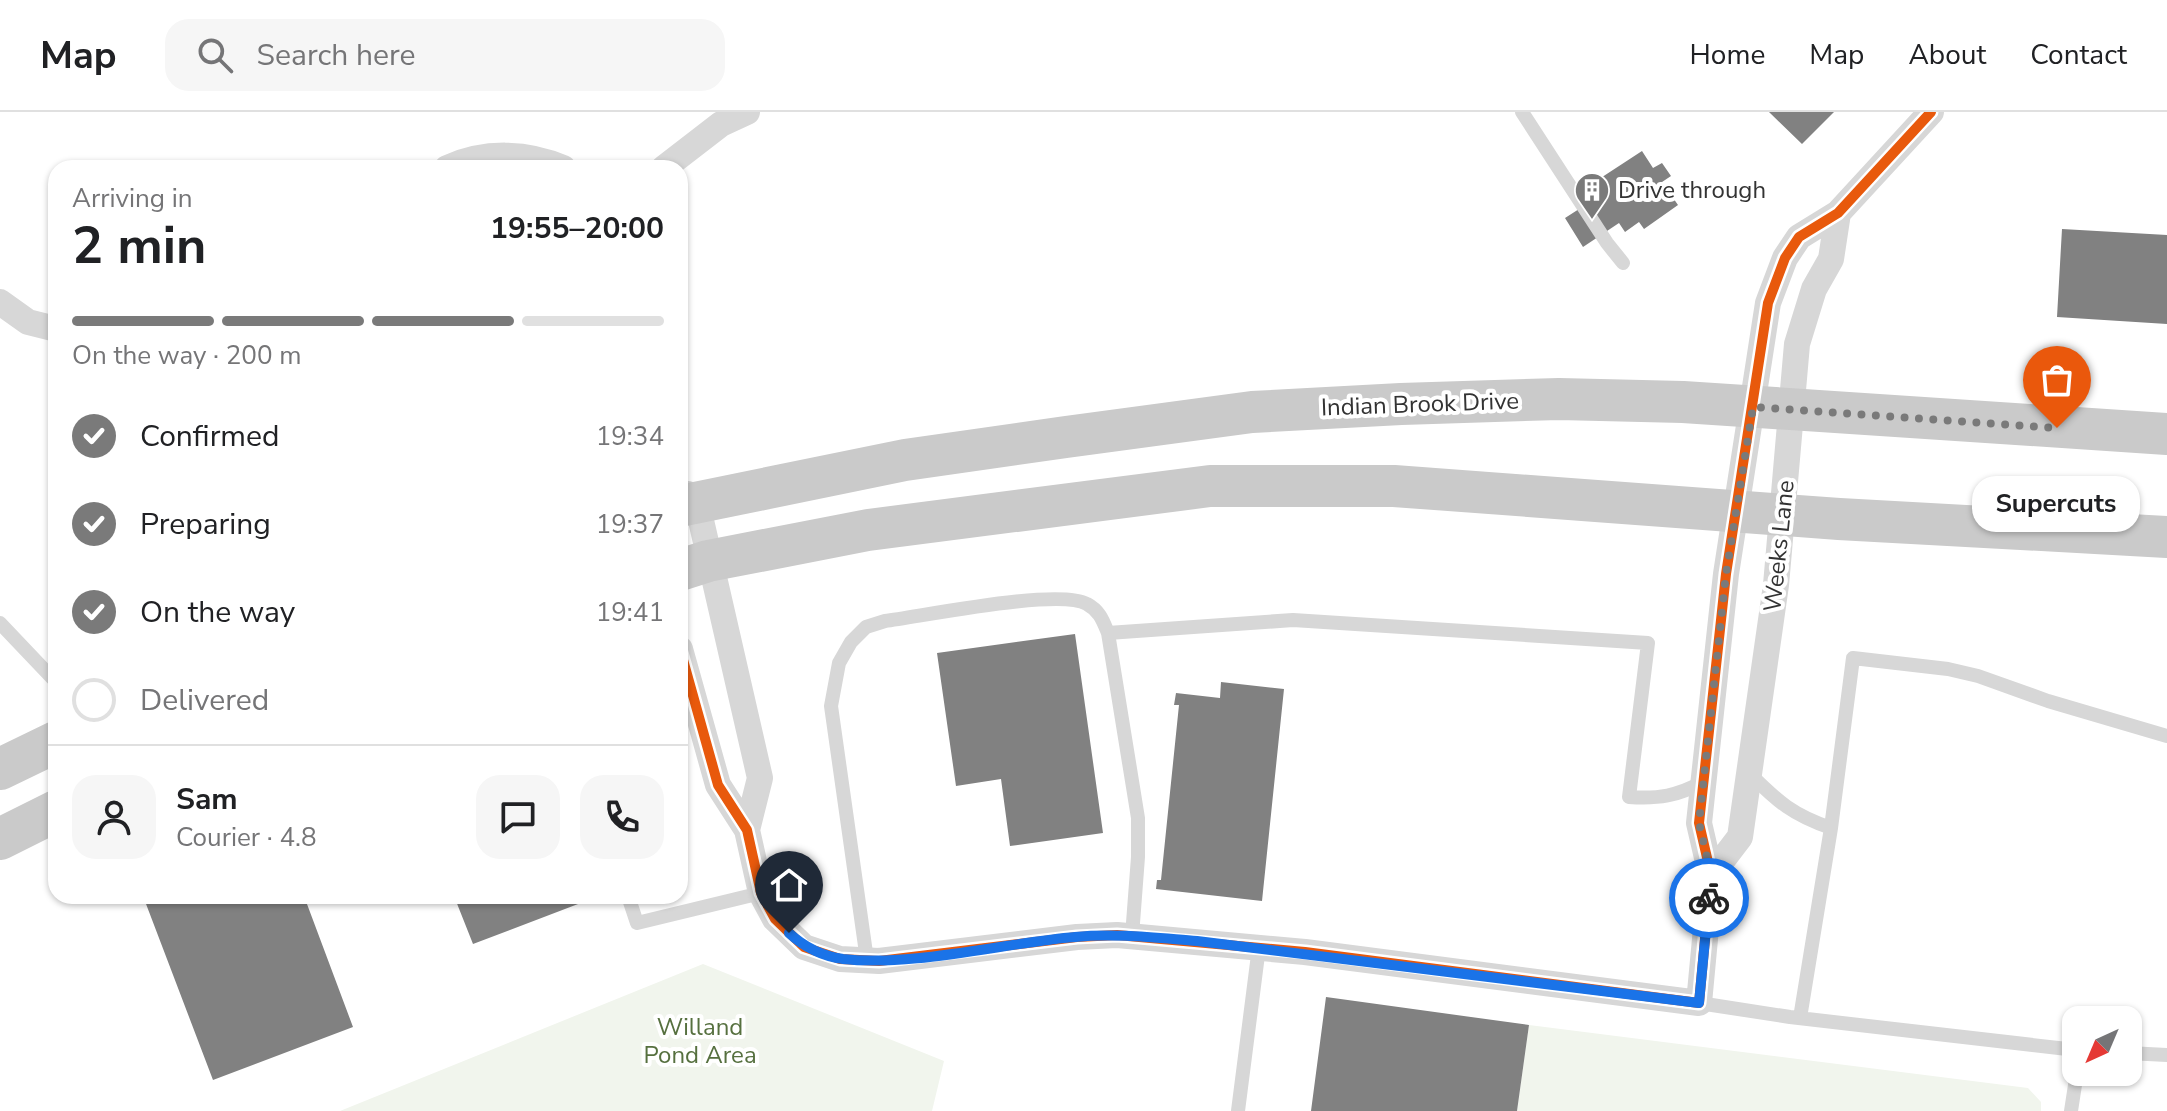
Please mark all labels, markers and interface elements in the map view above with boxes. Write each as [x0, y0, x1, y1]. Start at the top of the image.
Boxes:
search box [165, 19, 725, 91]
text: Map [40, 30, 117, 81]
icon: search [193, 33, 237, 77]
text: Search here [257, 35, 416, 76]
text: Home [1690, 36, 1765, 74]
text: Map [1809, 36, 1864, 74]
text: About [1908, 36, 1986, 74]
text: Contact [2030, 36, 2127, 74]
building icon: Drive through [1573, 171, 1611, 221]
place label: Drive through [1618, 174, 1766, 206]
text: Arriving in [72, 181, 193, 216]
text: 19:55–20:00 [490, 208, 664, 249]
text: 2 min [72, 210, 207, 281]
text: On the way · 200 m [72, 338, 301, 373]
pin [2023, 346, 2091, 428]
icon: bag [2035, 358, 2079, 402]
street label: Indian Brook Drive [1320, 385, 1520, 423]
icon: check [72, 414, 116, 458]
text: Confirmed [140, 416, 280, 457]
text: 19:34 [596, 419, 664, 454]
callout: Supercuts [1973, 476, 2141, 532]
street label: Weeks Lane [1756, 479, 1802, 613]
text: Supercuts [1995, 486, 2117, 521]
icon: check [72, 502, 116, 546]
text: Preparing [140, 504, 271, 545]
text: 19:37 [596, 507, 664, 542]
icon: check [72, 590, 116, 634]
text: On the way [140, 592, 295, 633]
text: 19:41 [596, 595, 664, 630]
text: Delivered [140, 680, 269, 721]
button: person [72, 775, 156, 859]
button: chat [476, 775, 560, 859]
button: phone [580, 775, 664, 859]
text: Sam [176, 779, 238, 820]
text: Courier · 4.8 [176, 820, 317, 855]
pin [755, 851, 823, 933]
courier [1669, 858, 1749, 938]
icon: home [767, 863, 811, 907]
icon: bike [1687, 876, 1731, 920]
north arrow [2062, 1006, 2142, 1086]
map controls [2062, 1006, 2142, 1086]
park label: Willand Pond Area [643, 1011, 757, 1071]

